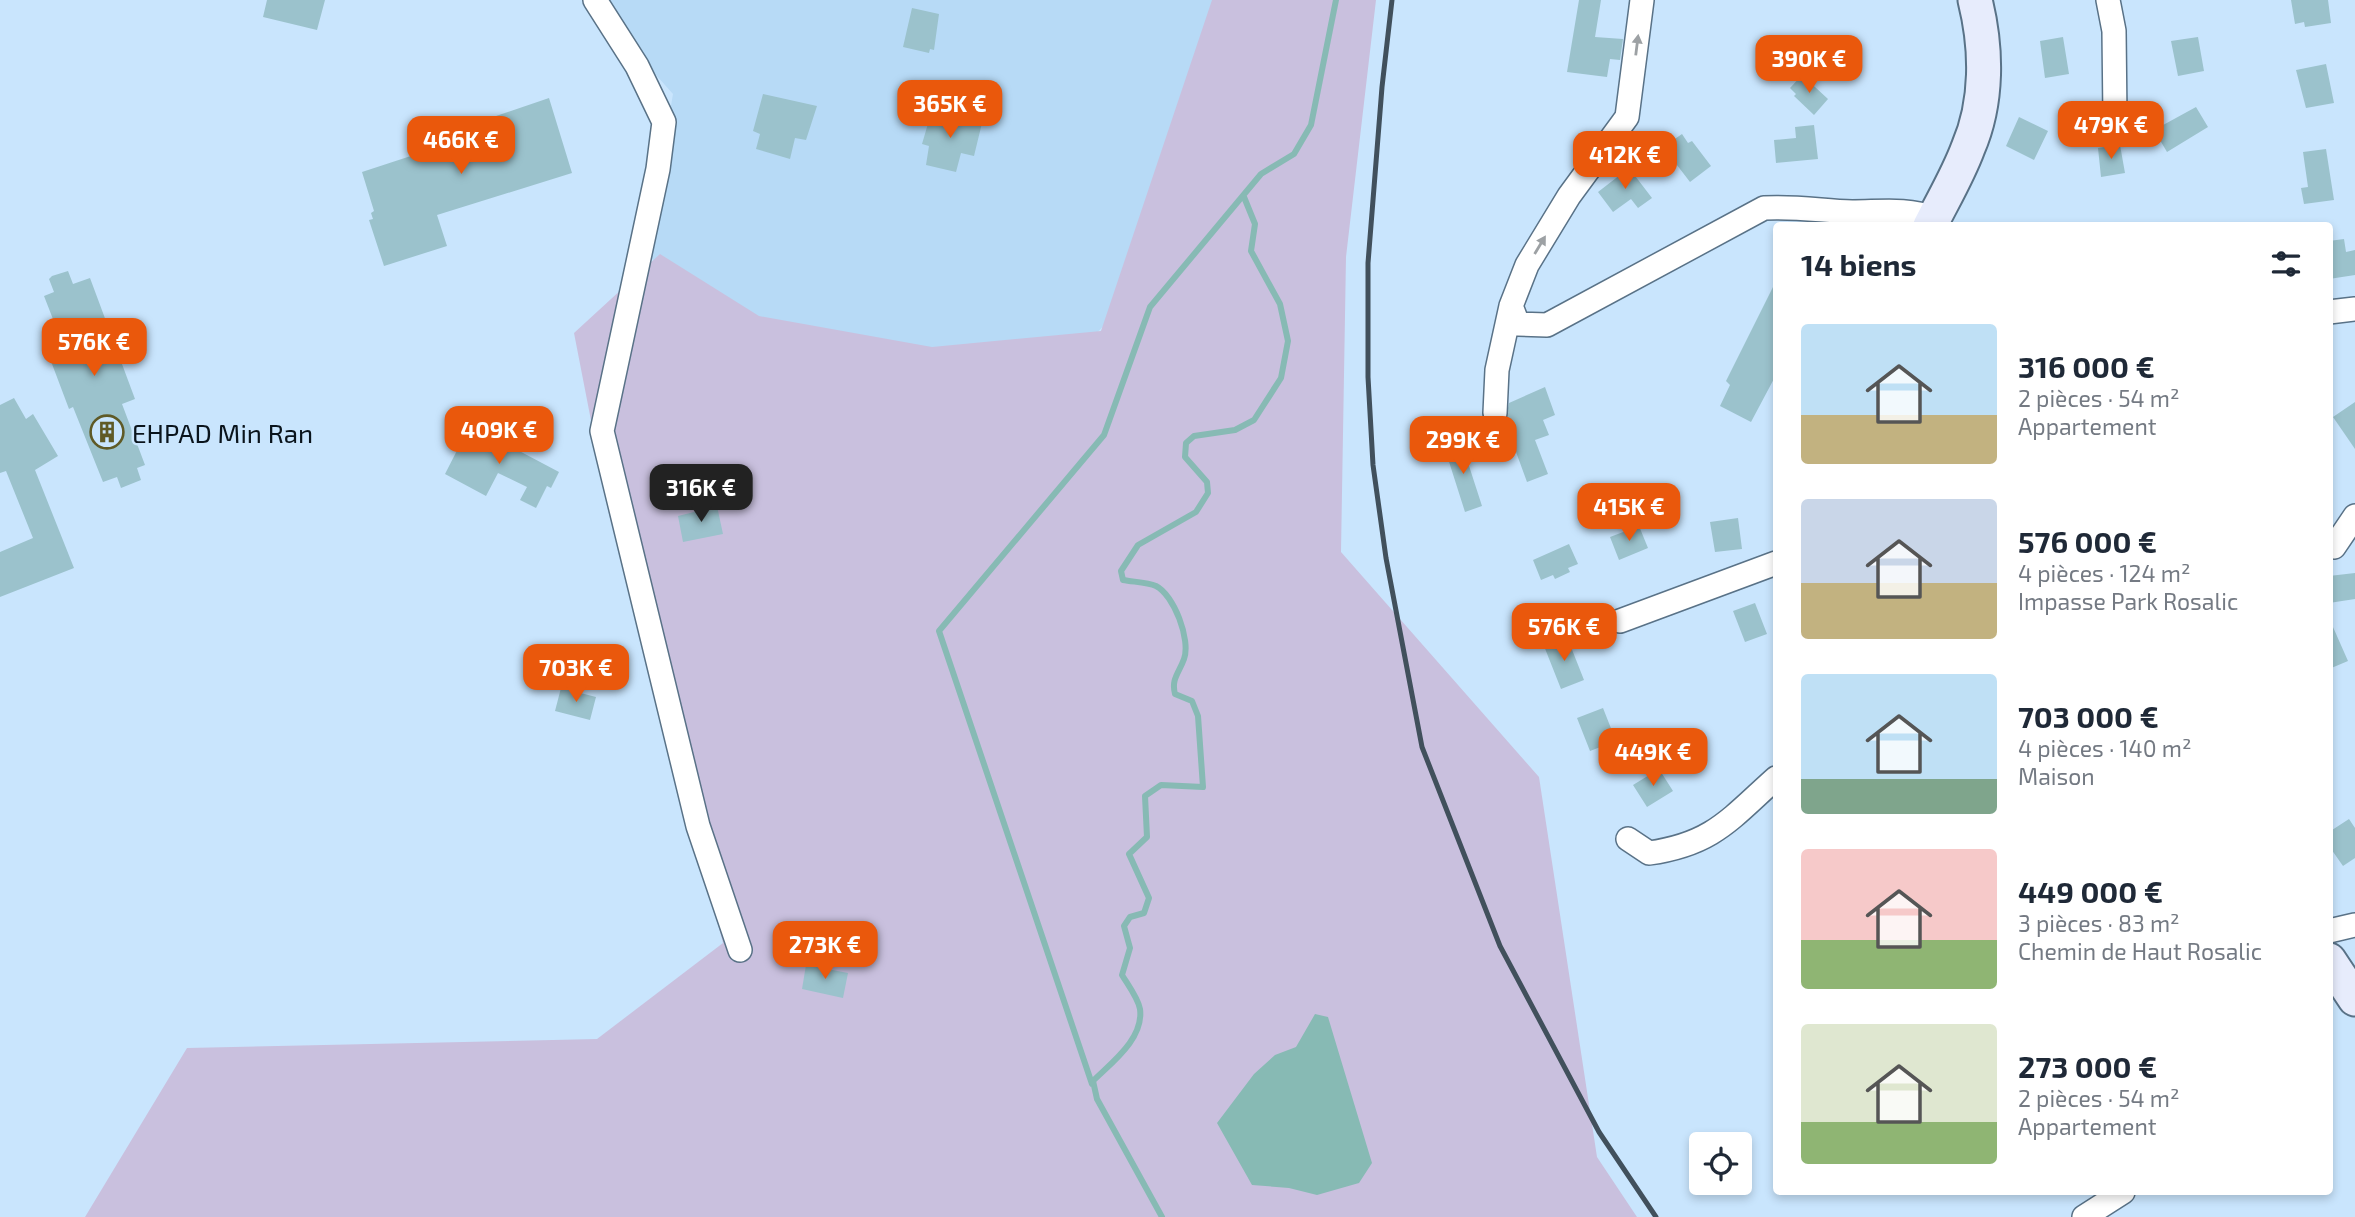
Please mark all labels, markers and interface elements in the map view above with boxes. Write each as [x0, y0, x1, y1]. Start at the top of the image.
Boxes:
one-way arrow [1631, 34, 1642, 56]
pin: 390K € [1752, 36, 1866, 95]
text: 390K € [1771, 44, 1847, 72]
pin: 365K € [893, 80, 1007, 140]
text: 365K € [913, 89, 987, 117]
pin: 479K € [2054, 102, 2168, 161]
text: 479K € [2074, 110, 2148, 138]
pin: 466K € [404, 116, 518, 176]
text: 466K € [423, 125, 499, 153]
pin: 412K € [1568, 132, 1682, 191]
text: 412K € [1589, 140, 1661, 168]
one-way arrow [1533, 235, 1546, 254]
icon: filters [2267, 245, 2305, 283]
text: 14 biens [1801, 246, 1917, 282]
pin: 576K € [37, 318, 151, 378]
text: 576K € [58, 327, 130, 355]
text: 316 000 € [2018, 348, 2155, 384]
icon: home [1857, 352, 1941, 436]
text: 2 pièces · 54 m² [2018, 384, 2180, 412]
pin: 409K € [442, 406, 556, 466]
text: Appartement [2018, 412, 2157, 440]
building icon: EHPAD Min Ran [88, 413, 126, 451]
text: 409K € [461, 415, 537, 443]
pin: 299K € [1406, 416, 1520, 476]
place label: EHPAD Min Ran [132, 417, 313, 448]
text: 299K € [1426, 425, 1500, 453]
pin: 316K € [644, 464, 758, 524]
text: 316K € [666, 473, 736, 501]
pin: 415K € [1572, 484, 1686, 543]
text: 415K € [1593, 492, 1665, 520]
text: 576 000 € [2018, 523, 2157, 559]
icon: home [1857, 527, 1941, 611]
text: 4 pièces · 124 m² [2018, 559, 2190, 587]
text: Impasse Park Rosalic [2018, 587, 2238, 615]
pin: 576K € [1507, 604, 1621, 663]
text: 576K € [1528, 612, 1600, 640]
pin: 703K € [519, 644, 633, 704]
text: 703K € [539, 653, 613, 681]
text: 703 000 € [2018, 698, 2159, 734]
icon: home [1857, 702, 1941, 786]
pin: 449K € [1596, 728, 1710, 788]
text: 4 pièces · 140 m² [2018, 734, 2191, 762]
text: 449K € [1615, 737, 1691, 765]
text: Maison [2018, 762, 2095, 790]
text: 449 000 € [2018, 873, 2163, 909]
icon: home [1857, 877, 1941, 961]
text: 3 pièces · 83 m² [2018, 909, 2180, 937]
pin: 273K € [768, 922, 882, 981]
text: 273K € [789, 930, 861, 958]
text: Chemin de Haut Rosalic [2018, 937, 2262, 965]
text: 273 000 € [2018, 1048, 2157, 1084]
icon: home [1857, 1052, 1941, 1136]
text: 2 pièces · 54 m² [2018, 1084, 2180, 1112]
text: Appartement [2018, 1112, 2157, 1140]
map controls [1689, 1132, 1752, 1195]
button: locate [1689, 1132, 1752, 1195]

